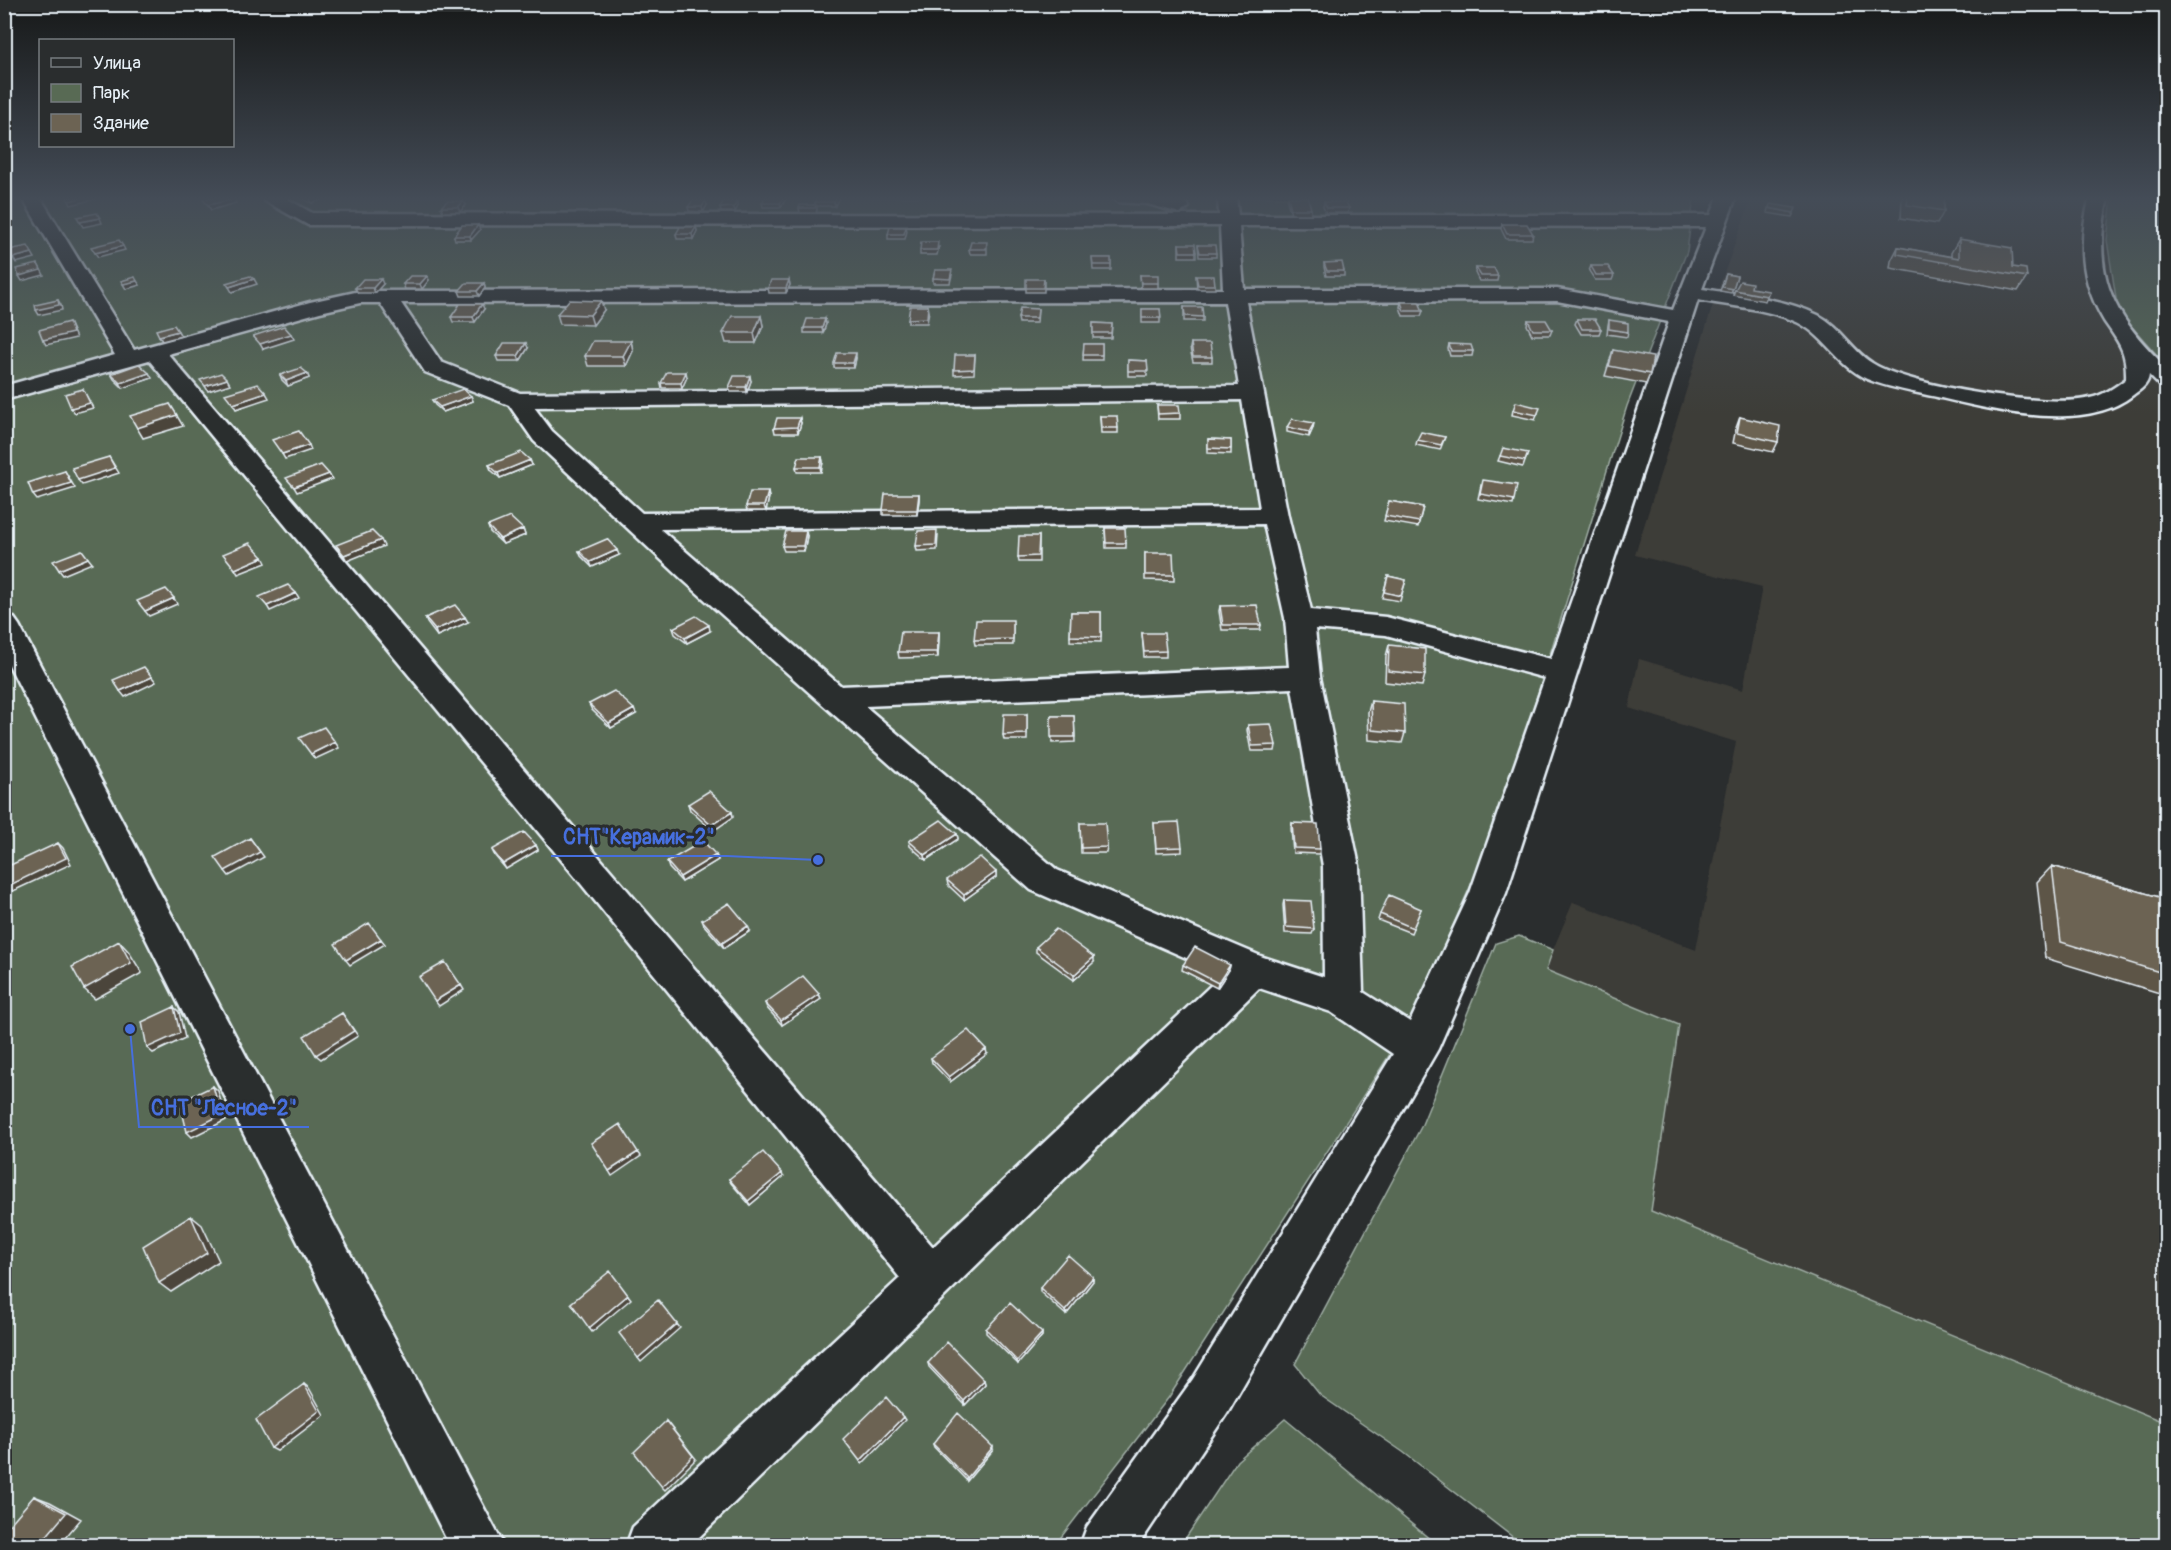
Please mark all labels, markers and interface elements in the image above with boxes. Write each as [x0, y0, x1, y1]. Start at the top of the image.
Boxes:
legend [39, 39, 234, 147]
text: Улица [93, 52, 141, 75]
text: Парк [93, 82, 130, 105]
text: Здание [93, 112, 149, 135]
callout: СНТ"Керамик-2" [551, 817, 727, 856]
text: СНТ"Керамик-2" [563, 824, 715, 851]
callout: СНТ "Лесное-2" [139, 1088, 309, 1127]
text: СНТ "Лесное-2" [151, 1095, 297, 1122]

